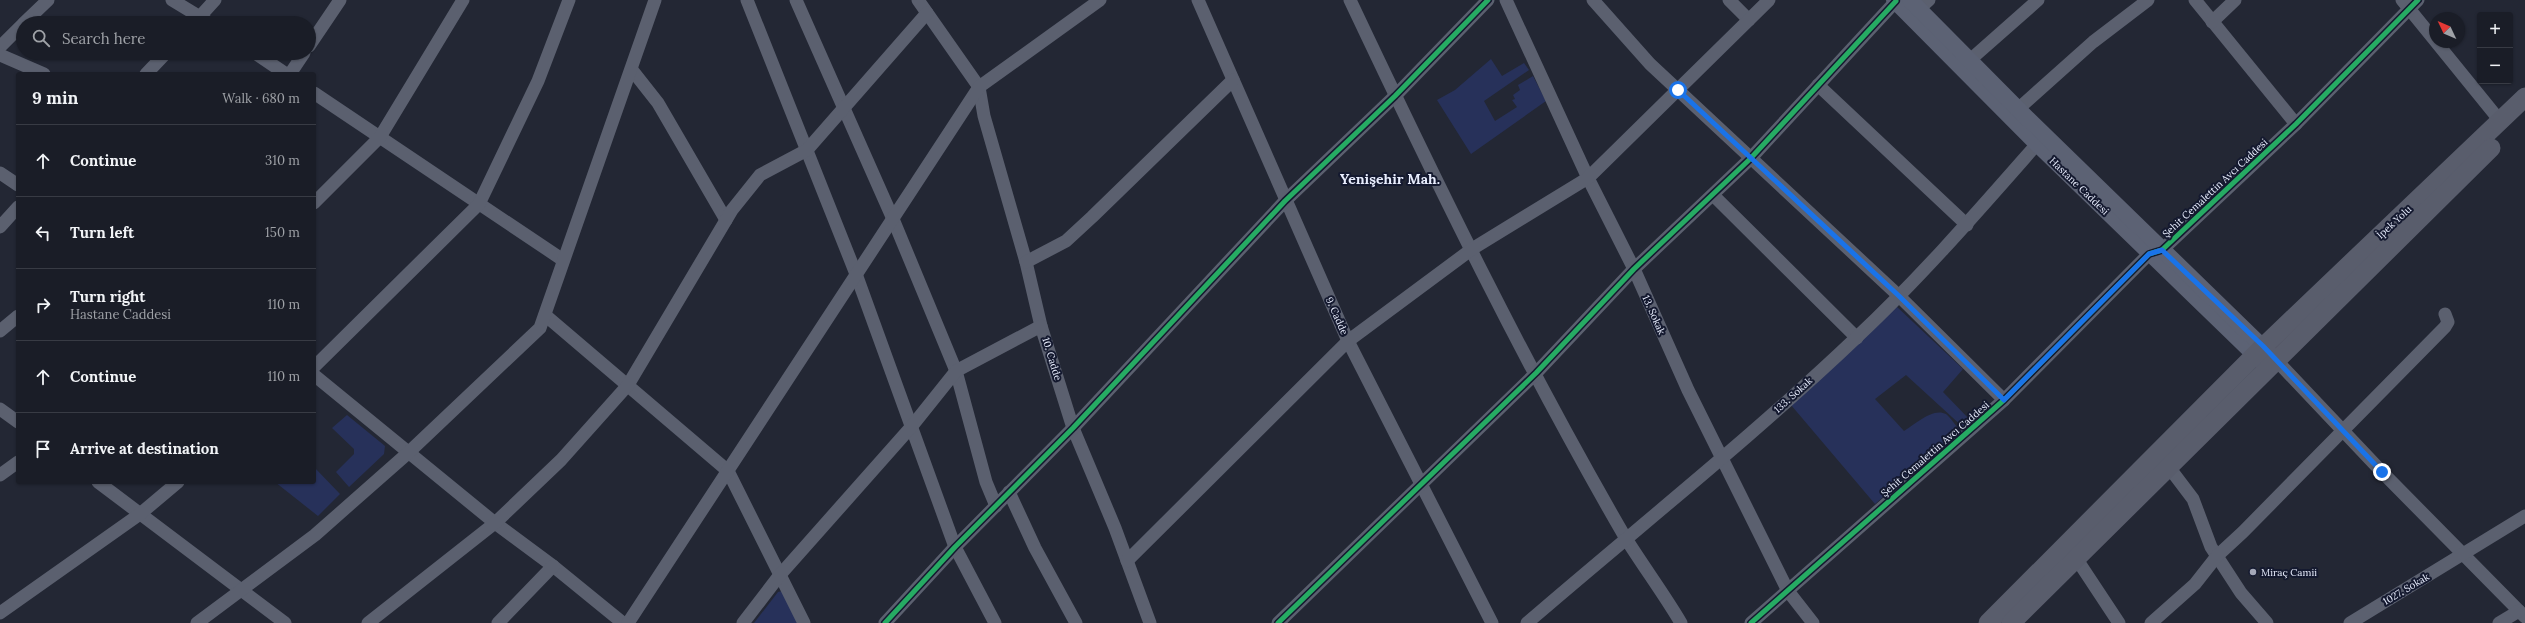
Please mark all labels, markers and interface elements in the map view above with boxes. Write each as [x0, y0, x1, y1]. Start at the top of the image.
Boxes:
north arrow [2429, 12, 2465, 48]
map controls [2477, 12, 2513, 84]
button: + [2477, 12, 2513, 48]
search box [16, 16, 316, 60]
icon: search [30, 27, 52, 49]
text: Search here [62, 29, 145, 48]
button: − [2477, 48, 2513, 84]
route start [1669, 81, 1687, 99]
text: 9 min [32, 87, 78, 109]
text: Walk · 680 m [222, 90, 300, 107]
street label: Şehit Cemalettin Avcı Caddesi [2160, 136, 2270, 240]
icon: ahead [32, 150, 54, 172]
text: Continue [70, 151, 136, 170]
text: 310 m [265, 152, 300, 169]
street label: Hastane Caddesi [2047, 154, 2112, 218]
district label: Yenişehir Mah. [1340, 170, 1440, 188]
street label: İpek Yolu [2374, 203, 2414, 241]
icon: left [32, 222, 54, 244]
text: Turn left [70, 223, 134, 242]
text: 150 m [265, 224, 300, 241]
text: Turn right [70, 287, 146, 306]
street label: 13. Sokak [1640, 293, 1669, 337]
icon: right [32, 294, 54, 316]
street label: 9. Cadde [1323, 295, 1351, 338]
text: 110 m [267, 296, 300, 313]
text: Hastane Caddesi [70, 306, 171, 323]
street label: 10. Cadde [1039, 336, 1065, 383]
icon: ahead [32, 366, 54, 388]
text: Continue [70, 367, 136, 386]
text: 110 m [267, 368, 300, 385]
street label: 133. Sokak [1771, 374, 1815, 416]
street label: Şehit Cemalettin Avcı Caddesi [1878, 398, 1992, 500]
icon: arrive [32, 438, 54, 460]
text: Arrive at destination [70, 439, 219, 458]
route end [2373, 463, 2391, 481]
place label: Miraç Camii [2261, 566, 2317, 579]
marker: Miraç Camii [2248, 567, 2258, 577]
street label: 1027. Sokak [2380, 570, 2432, 608]

